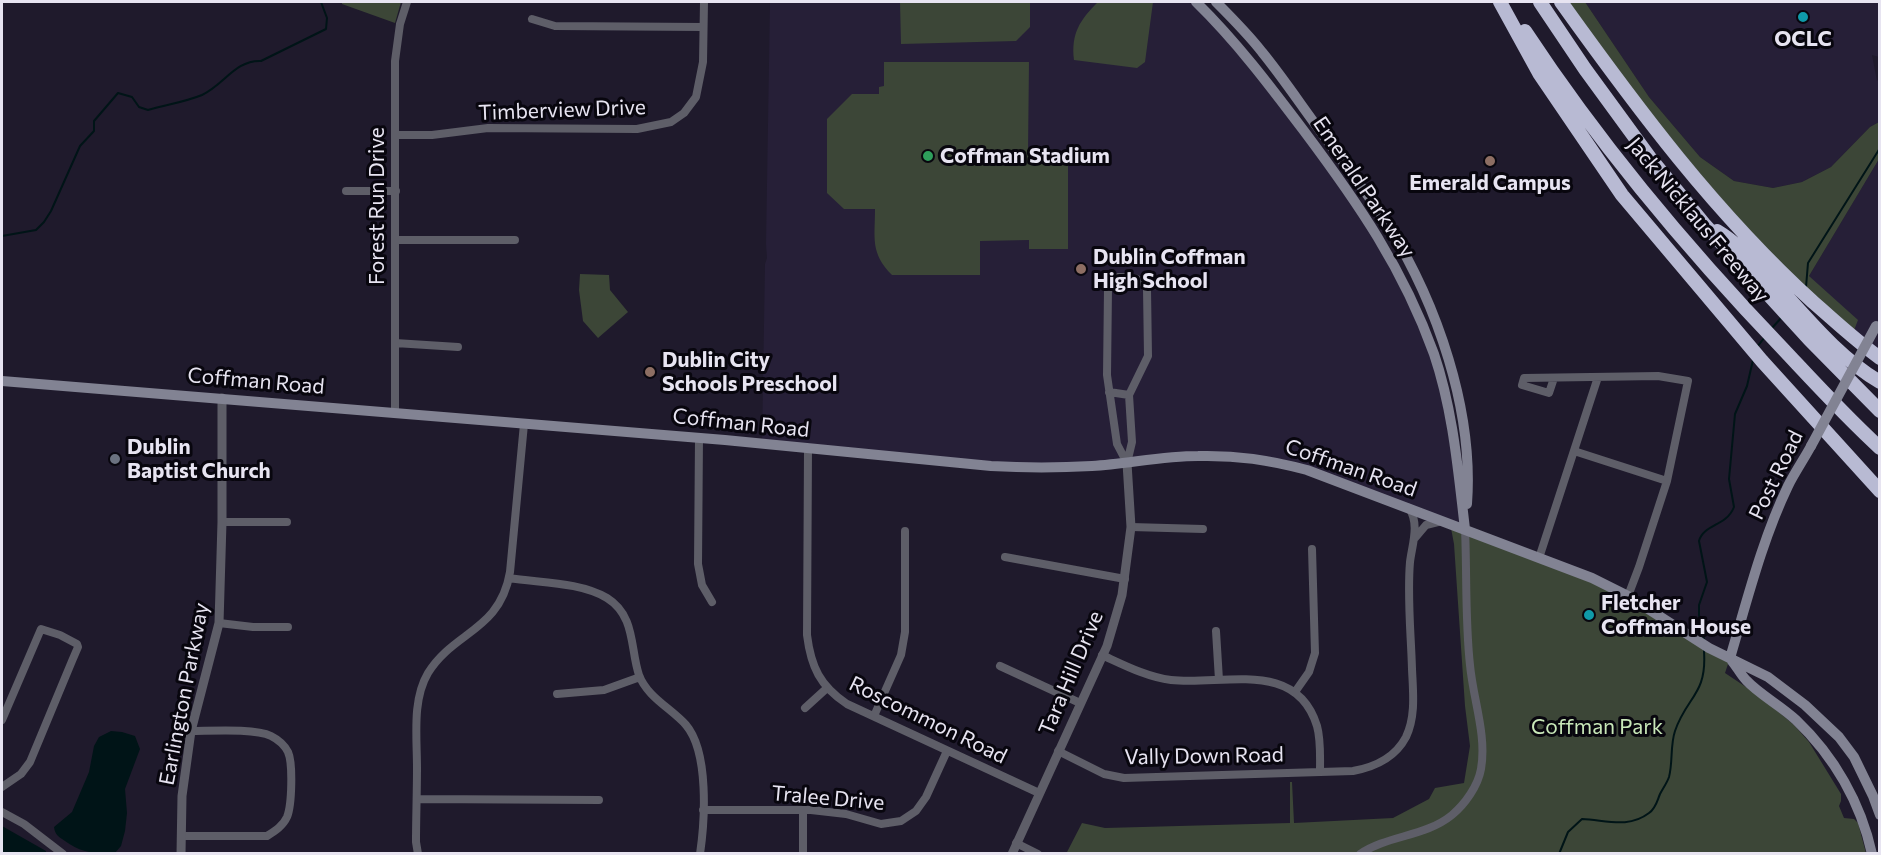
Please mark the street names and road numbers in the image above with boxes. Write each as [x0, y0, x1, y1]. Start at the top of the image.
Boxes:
street label: Timberview Drive [478, 94, 646, 126]
street label: Emerald Parkway [1308, 112, 1420, 262]
street label: Forest Run Drive [364, 127, 390, 285]
street label: Jack Nicklaus Freeway [1622, 132, 1774, 308]
street label: Coffman Road [187, 362, 325, 400]
street label: Coffman Road [671, 403, 811, 443]
street label: Post Road [1744, 426, 1808, 524]
street label: Coffman Road [1282, 434, 1420, 502]
street label: Earlington Parkway [154, 601, 214, 787]
street label: Tara Hill Drive [1034, 607, 1108, 739]
street label: Roscommon Road [845, 671, 1011, 769]
street label: Vally Down Road [1124, 742, 1284, 770]
street label: Tralee Drive [771, 781, 885, 815]

